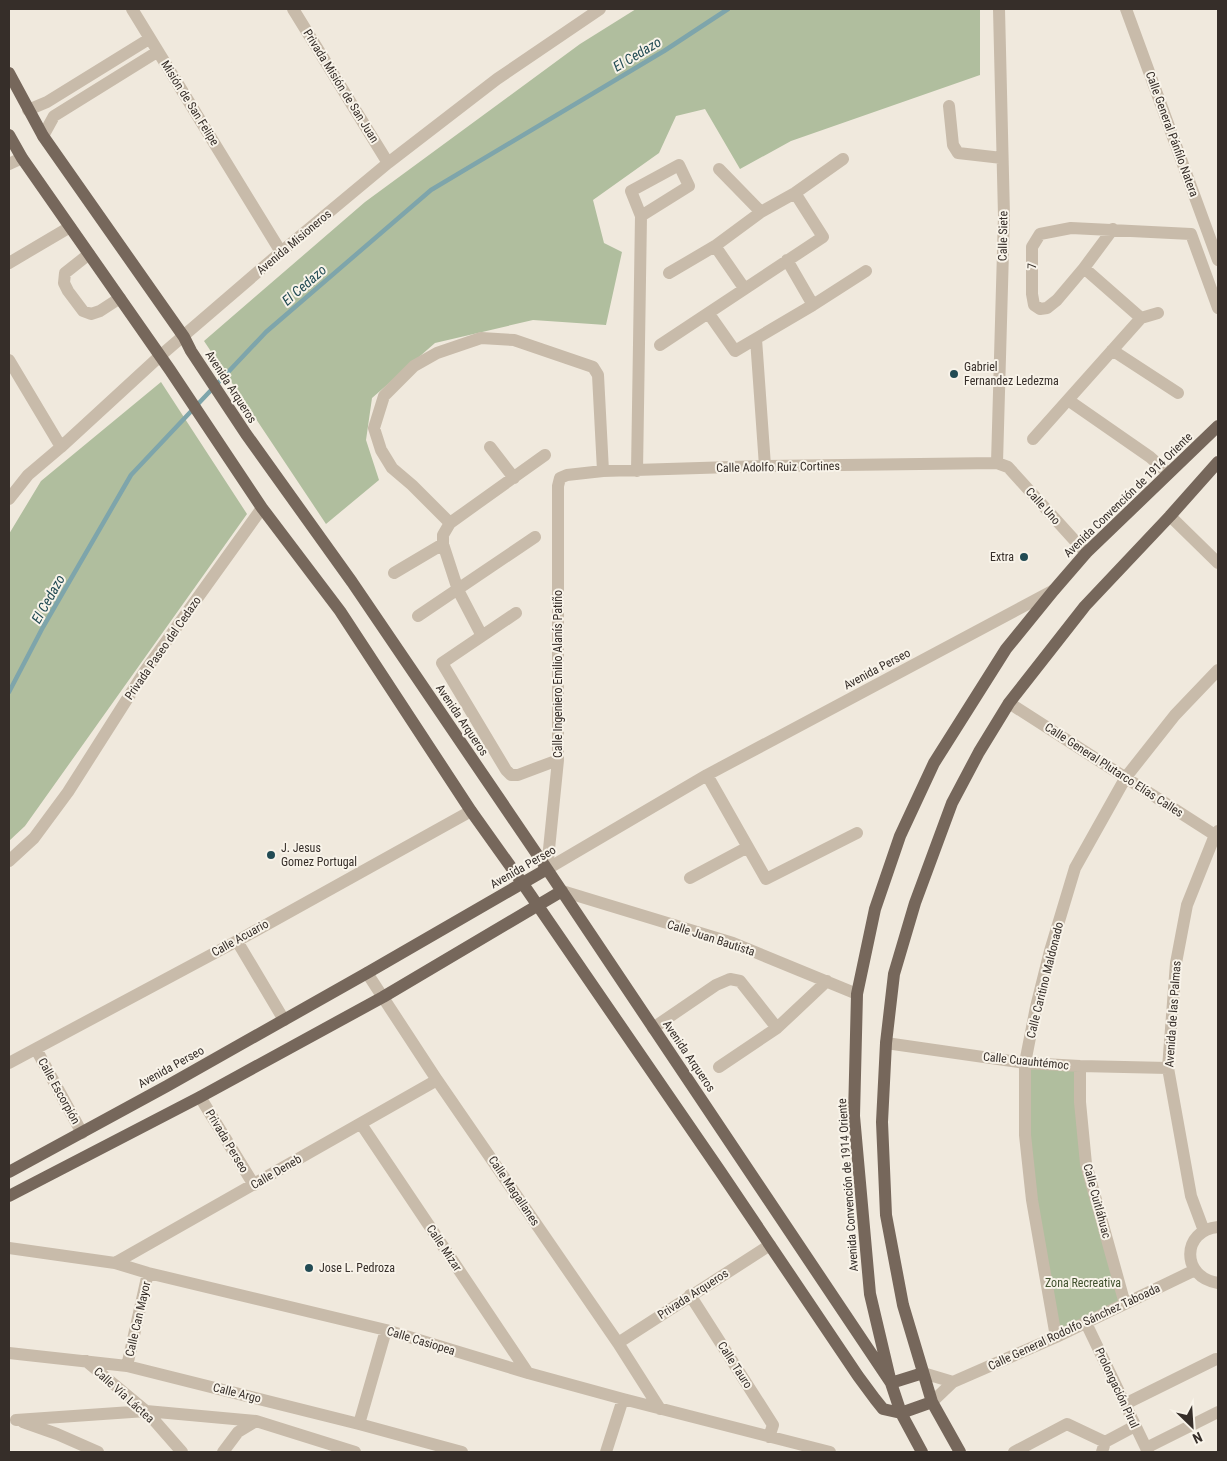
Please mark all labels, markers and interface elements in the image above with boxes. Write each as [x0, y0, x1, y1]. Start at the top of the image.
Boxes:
street label: Privada Misión de San Juan [300, 27, 382, 145]
water label: El Cedazo [610, 33, 664, 75]
street label: Misión de San Felipe [158, 58, 222, 149]
street label: Calle General Pánfilo Natera [1143, 69, 1201, 199]
street label: Avenida Misioneros [254, 207, 334, 277]
street label: Calle Siete [996, 210, 1010, 261]
water label: El Cedazo [279, 261, 329, 308]
street label: 7 [1025, 263, 1039, 269]
street label: Avenida Arqueros [202, 348, 260, 426]
place label: Gabriel Fernandez Ledezma [964, 360, 1059, 388]
marker: Gabriel Fernandez Ledezma [948, 368, 960, 380]
street label: Avenida Convención de 1914 Oriente [1061, 429, 1195, 560]
street label: Calle Adolfo Ruiz Cortines [716, 459, 840, 475]
street label: Calle Uno [1023, 485, 1063, 527]
place label: Extra [990, 550, 1014, 564]
marker: Extra [1018, 551, 1030, 563]
water label: El Cedazo [28, 572, 68, 626]
street label: Calle Ingeniero Emilio Alanís Patiño [551, 590, 565, 758]
street label: Privada Paseo del Cedazo [122, 594, 204, 702]
street label: Avenida Perseo [841, 646, 913, 692]
street label: Avenida Arqueros [433, 682, 491, 758]
street label: Calle General Plutarco Elías Calles [1042, 720, 1186, 820]
place label: J. Jesus Gomez Portugal [281, 841, 357, 869]
street label: Avenida Perseo [488, 843, 558, 891]
marker: J. Jesus Gomez Portugal [265, 849, 277, 861]
street label: Calle Acuario [209, 917, 271, 959]
street label: Calle Juan Bautista [665, 917, 757, 959]
street label: Calle Caritino Maldonado [1024, 920, 1066, 1040]
street label: Avenida de las Palmas [1162, 960, 1184, 1068]
street label: Avenida Arqueros [660, 1018, 718, 1094]
street label: Avenida Perseo [136, 1043, 206, 1091]
street label: Calle Cuauhtémoc [982, 1050, 1070, 1073]
street label: Calle Escorpión [35, 1055, 83, 1127]
street label: Avenida Convención de 1914 Oriente [835, 1098, 861, 1272]
street label: Privada Perseo [203, 1107, 251, 1175]
street label: Calle Deneb [248, 1152, 304, 1192]
street label: Calle Magallanes [486, 1153, 542, 1229]
street label: Calle Cuitláhuac [1080, 1162, 1114, 1240]
street label: Calle Mizar [423, 1222, 465, 1274]
place label: Jose L. Pedroza [319, 1261, 395, 1275]
marker: Jose L. Pedroza [303, 1262, 315, 1274]
street label: Privada Arqueros [655, 1266, 731, 1322]
park label: Zona Recreativa [1045, 1276, 1121, 1290]
street label: Calle Can Mayor [123, 1280, 154, 1358]
street label: Calle General Rodolfo Sánchez Taboada [986, 1281, 1162, 1373]
street label: Calle Casiopea [385, 1324, 457, 1358]
street label: Calle Tauro [715, 1339, 755, 1391]
street label: Prolongación Pirul [1092, 1346, 1142, 1430]
street label: Calle Vía Láctea [91, 1364, 157, 1426]
street label: Calle Argo [212, 1380, 262, 1406]
north arrow [1167, 1401, 1217, 1451]
text: N [1190, 1429, 1205, 1447]

